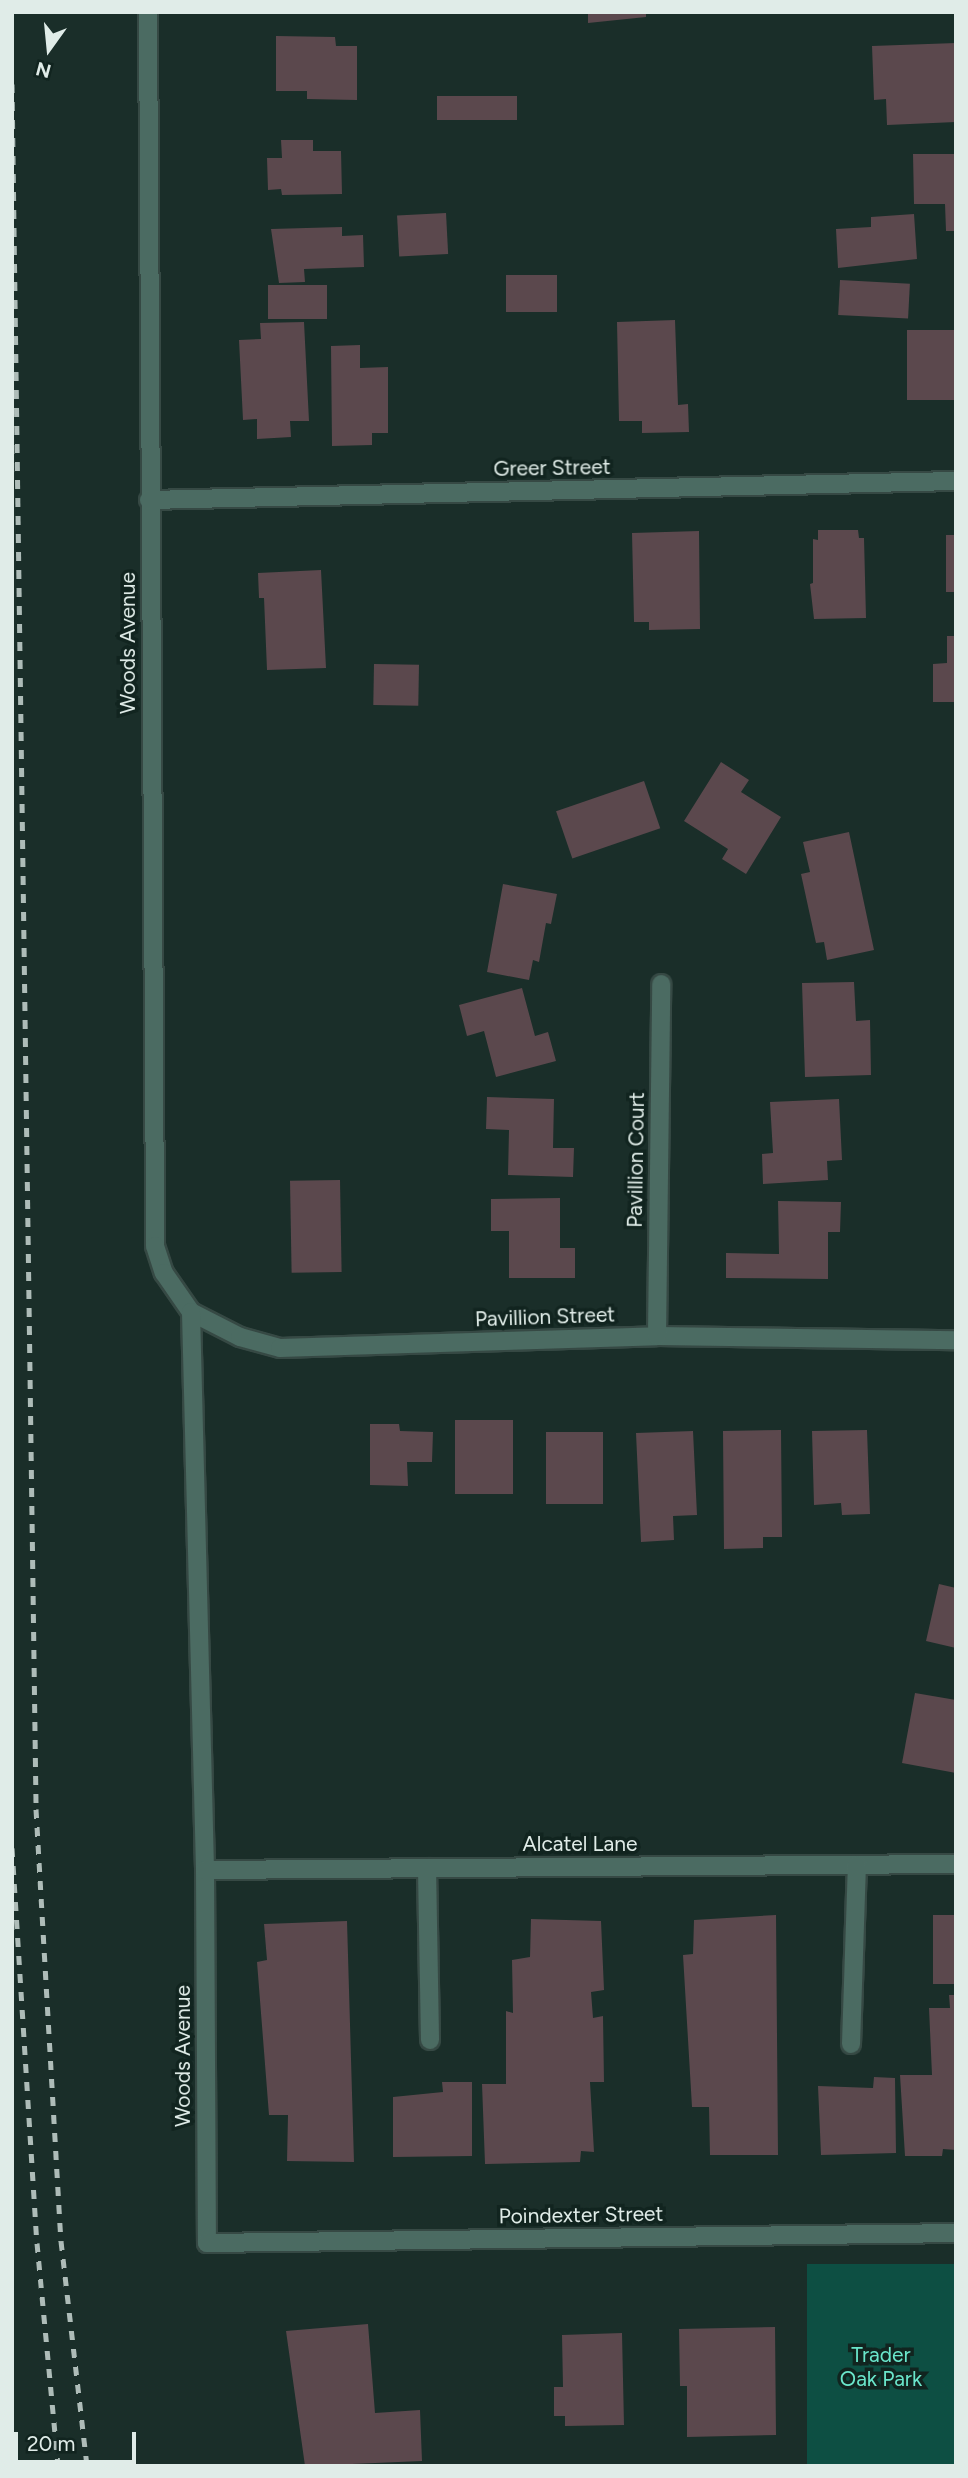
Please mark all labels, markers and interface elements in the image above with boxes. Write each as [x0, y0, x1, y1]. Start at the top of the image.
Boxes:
north arrow [14, 14, 84, 84]
text: N [33, 57, 54, 83]
street label: Greer Street [493, 454, 611, 482]
street label: Woods Avenue [115, 572, 141, 714]
street label: Pavillion Court [622, 1092, 650, 1228]
street label: Pavillion Street [474, 1302, 616, 1332]
street label: Alcatel Lane [523, 1831, 637, 1857]
street label: Woods Avenue [170, 1985, 196, 2127]
street label: Poindexter Street [498, 2201, 664, 2229]
park label: Trader Oak Park [840, 2342, 922, 2392]
scale bar [18, 2418, 140, 2462]
text: 20 m [27, 2431, 75, 2456]

